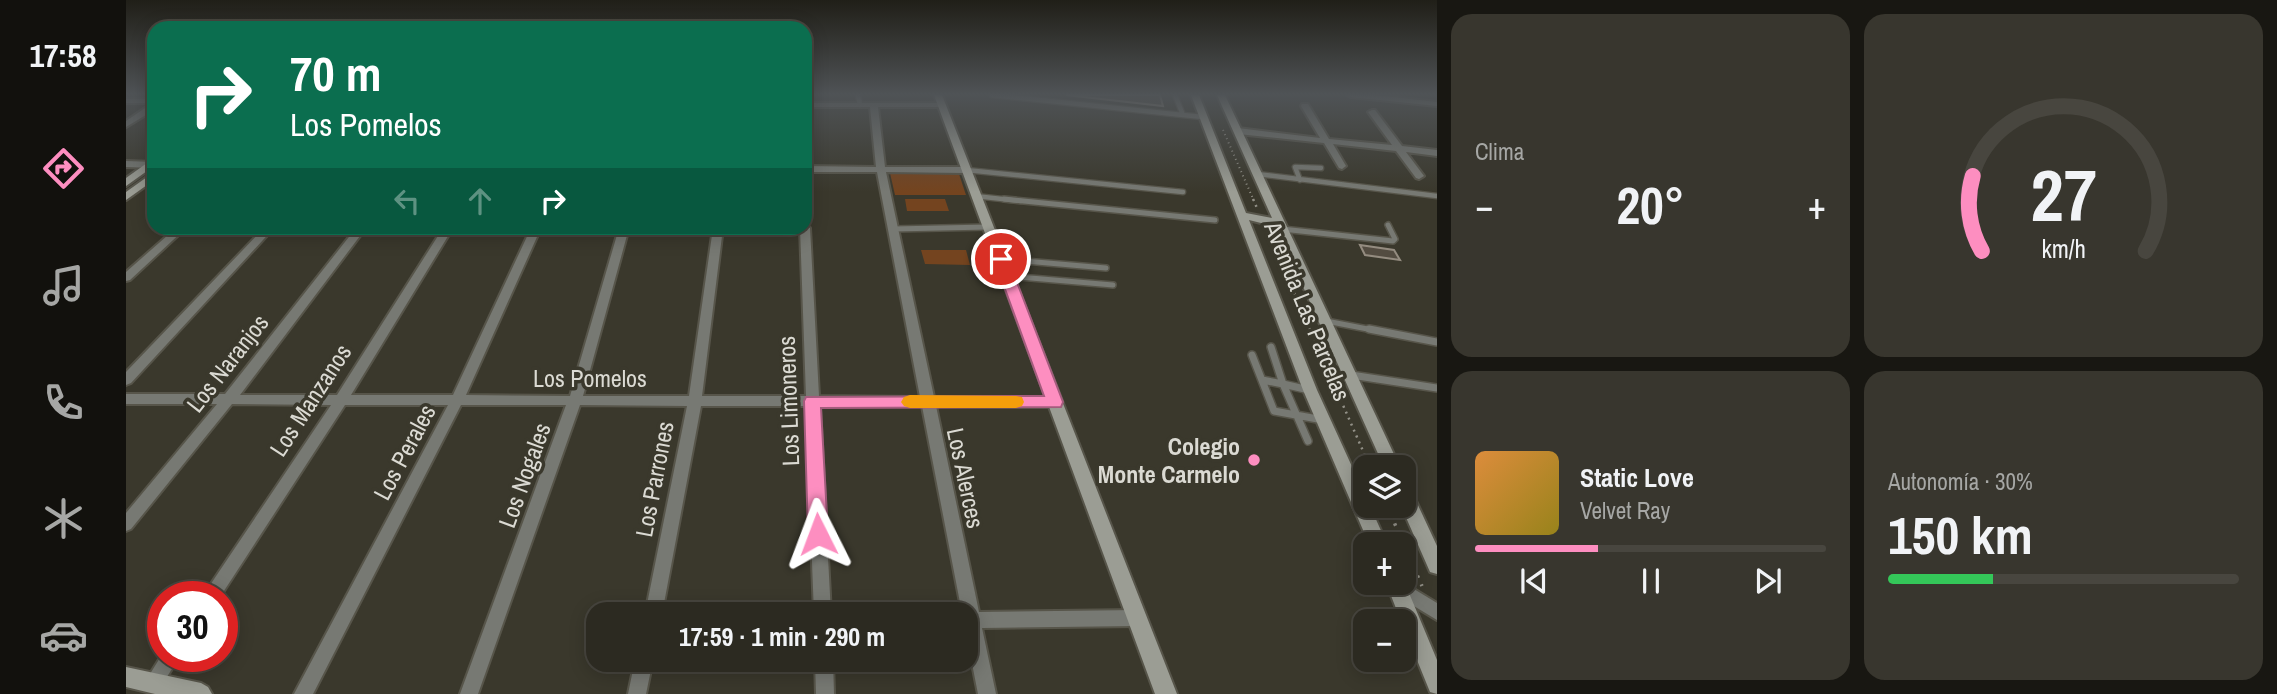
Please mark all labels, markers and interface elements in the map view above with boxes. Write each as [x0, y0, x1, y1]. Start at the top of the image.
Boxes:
text: 17:58 [29, 34, 97, 77]
text: 70 m [290, 40, 382, 106]
icon: right [175, 49, 266, 140]
text: Los Pomelos [290, 103, 442, 146]
text: Clima [1475, 136, 1524, 167]
icon: directions [39, 144, 88, 193]
text: 27 [2030, 147, 2097, 245]
text: 20° [1616, 170, 1685, 240]
text: − [1475, 180, 1493, 231]
text: + [1808, 180, 1826, 231]
icon: left [388, 182, 426, 220]
icon: ahead [461, 182, 499, 220]
icon: right [534, 182, 572, 220]
street label: Avenida Las Parcelas [1257, 215, 1359, 406]
pin [971, 229, 1031, 289]
text: km/h [2041, 232, 2086, 266]
icon: arrive [982, 240, 1020, 278]
icon: music [39, 261, 88, 310]
street label: Los Naranjos [179, 307, 275, 419]
street label: Los Limoneros [770, 335, 806, 467]
street label: Los Manzanos [262, 338, 358, 462]
street label: Los Pomelos [533, 362, 647, 394]
icon: phone [39, 378, 88, 427]
street label: Los Perales [365, 399, 443, 505]
street label: Los Nogales [490, 418, 558, 532]
street label: Los Parrones [627, 418, 681, 540]
street label: Los Alerces [940, 425, 992, 531]
place label: Colegio Monte Carmelo [1098, 430, 1240, 490]
marker: Colegio Monte Carmelo [1246, 452, 1262, 468]
map controls [1353, 455, 1416, 672]
button: layers [1353, 455, 1416, 518]
text: Static Love [1580, 460, 1694, 495]
text: Autonomía · 30% [1888, 466, 2033, 497]
icon: climate [39, 494, 88, 543]
text: Velvet Ray [1580, 495, 1670, 526]
position arrow [781, 497, 855, 571]
text: 150 km [1888, 500, 2033, 570]
button: + [1353, 532, 1416, 595]
icon: previous [1515, 562, 1553, 600]
icon: pause [1632, 562, 1670, 600]
icon: next [1749, 562, 1787, 600]
speed limit sign: 30 [147, 581, 238, 672]
button: − [1353, 609, 1416, 672]
icon: car [39, 611, 88, 660]
text: 17:59 · 1 min · 290 m [679, 619, 885, 654]

